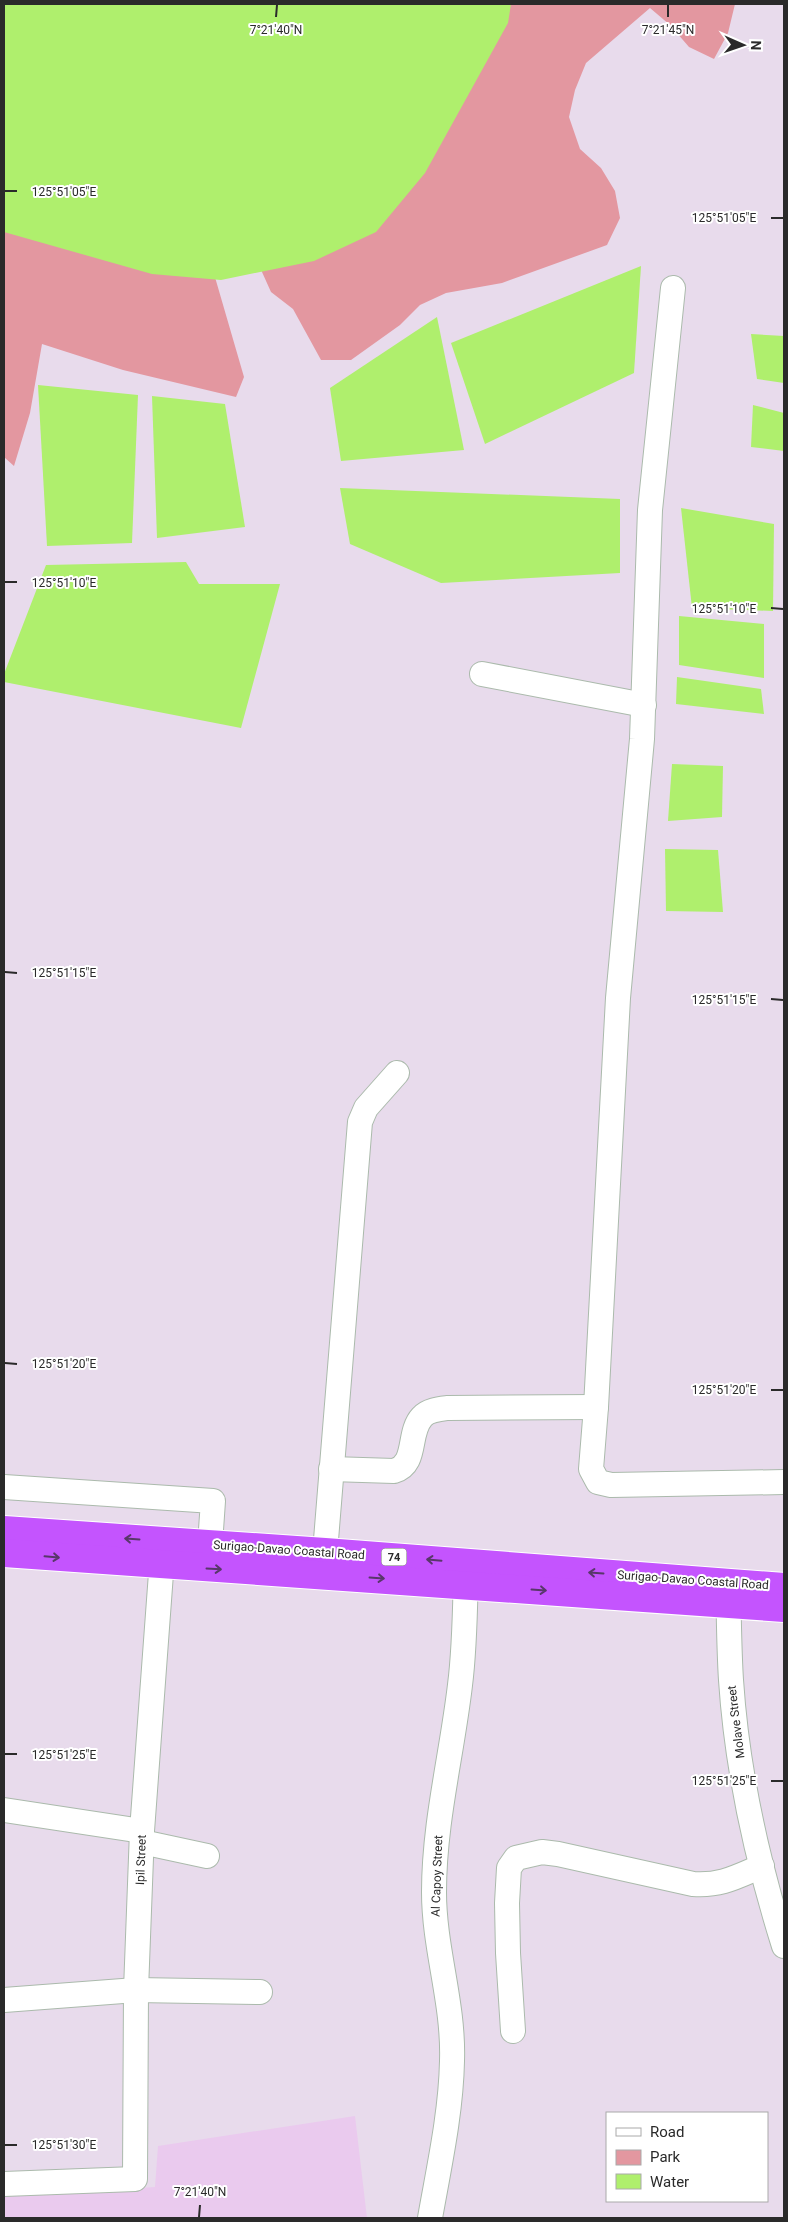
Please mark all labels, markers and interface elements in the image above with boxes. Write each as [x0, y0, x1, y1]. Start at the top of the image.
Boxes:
north arrow [718, 20, 768, 70]
text: 7°21'40"N [250, 23, 302, 37]
text: 7°21'45"N [642, 23, 694, 37]
text: N [748, 40, 764, 51]
text: 125°51'05"E [32, 185, 96, 199]
text: 125°51'05"E [692, 211, 756, 225]
text: 125°51'10"E [32, 576, 96, 590]
text: 125°51'10"E [692, 602, 756, 616]
text: 125°51'15"E [32, 966, 96, 980]
text: 125°51'15"E [692, 993, 756, 1007]
text: 125°51'20"E [32, 1357, 96, 1371]
text: 125°51'20"E [692, 1383, 756, 1397]
one-way arrow [125, 1534, 141, 1544]
street label: Surigao-Davao Coastal Road [213, 1538, 365, 1562]
road number: 74 [382, 1548, 406, 1565]
one-way arrow [44, 1552, 60, 1561]
one-way arrow [426, 1556, 442, 1565]
one-way arrow [206, 1564, 222, 1573]
one-way arrow [588, 1568, 604, 1578]
street label: Surigao-Davao Coastal Road [617, 1568, 769, 1592]
one-way arrow [368, 1573, 384, 1583]
one-way arrow [530, 1585, 546, 1595]
street label: Molave Street [725, 1685, 747, 1759]
text: 125°51'25"E [32, 1748, 96, 1762]
text: 125°51'25"E [692, 1774, 756, 1788]
street label: Ipil Street [133, 1834, 149, 1885]
street label: Al Capoy Street [429, 1835, 445, 1917]
legend [606, 2112, 768, 2202]
text: Road [650, 2123, 684, 2141]
text: 125°51'30"E [32, 2138, 96, 2152]
text: Park [650, 2148, 681, 2166]
text: Water [650, 2173, 689, 2191]
text: 7°21'40"N [174, 2185, 226, 2199]

